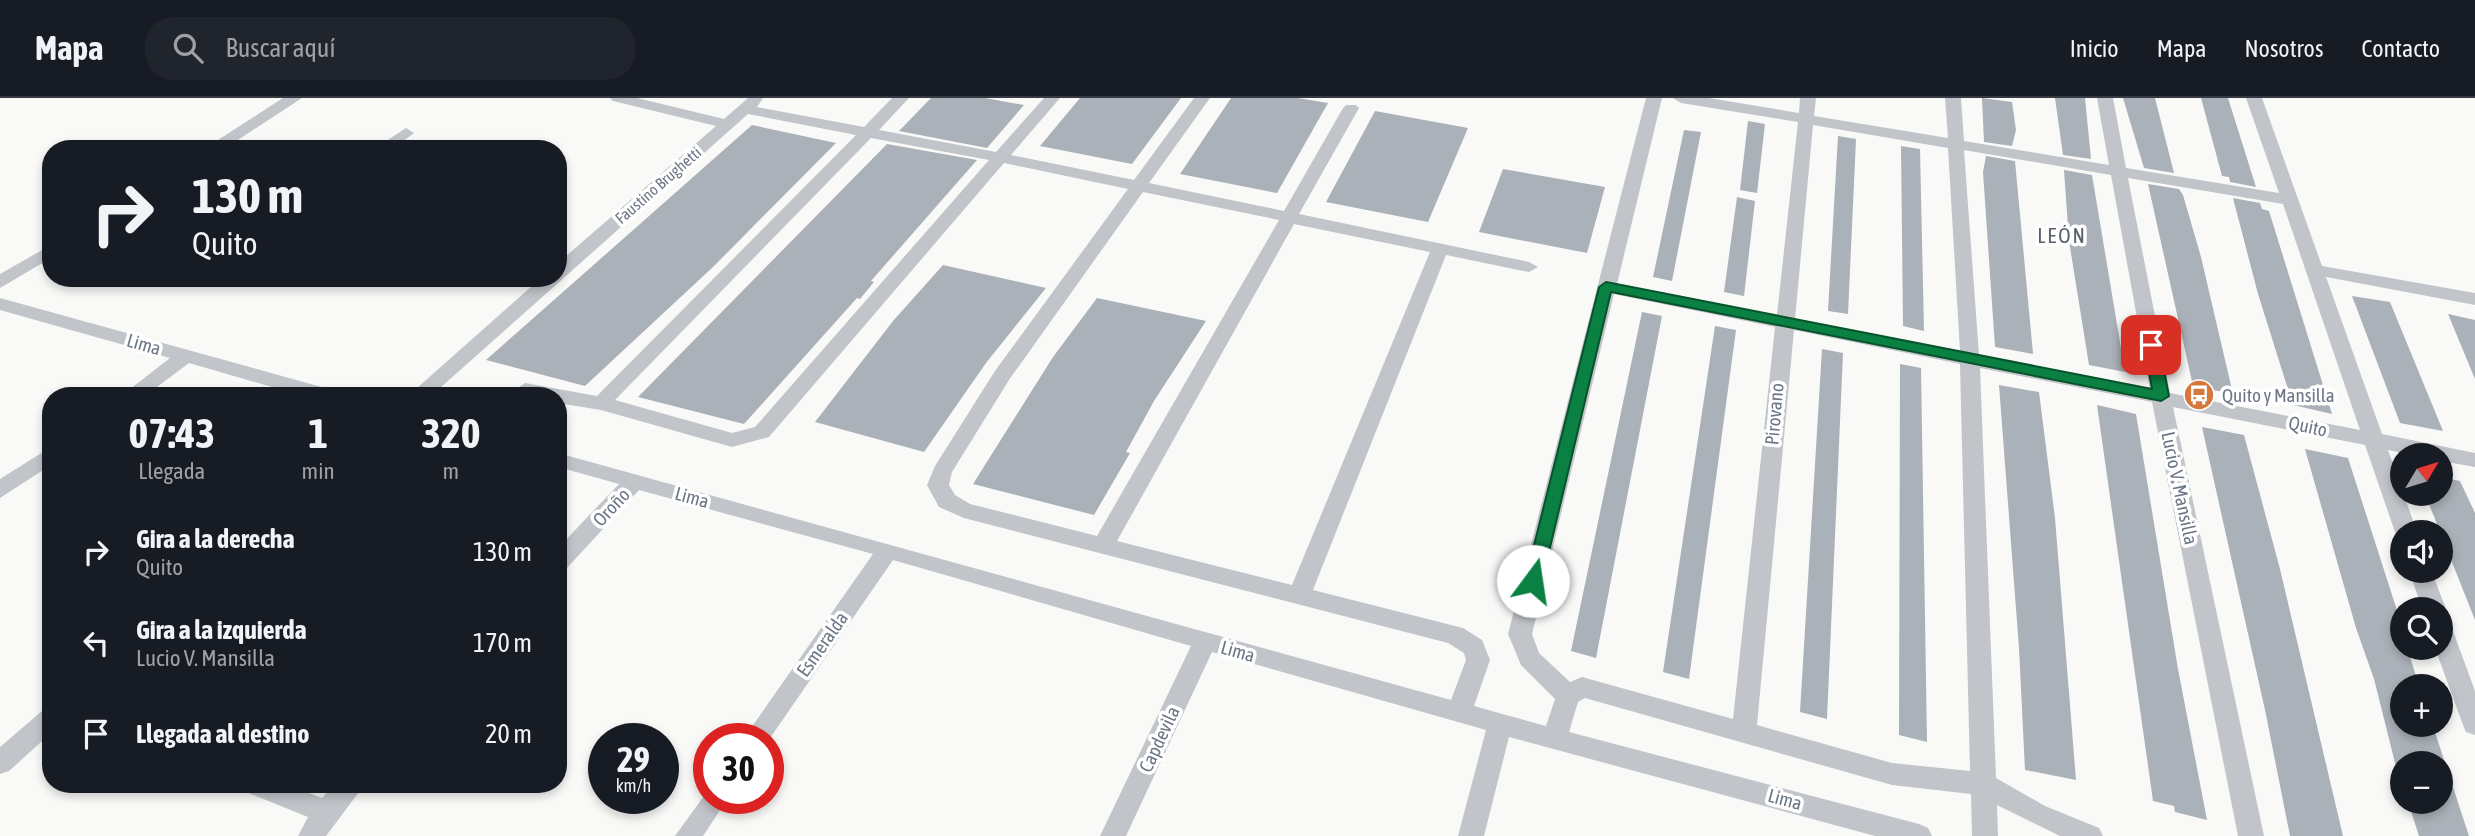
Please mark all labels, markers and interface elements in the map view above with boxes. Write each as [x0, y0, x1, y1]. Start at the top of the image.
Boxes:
search box [145, 17, 635, 80]
text: Mapa [35, 29, 103, 67]
icon: search [169, 29, 207, 67]
text: Buscar aquí [225, 33, 335, 63]
text: Inicio [2070, 35, 2119, 62]
text: Mapa [2157, 35, 2206, 62]
text: Nosotros [2244, 35, 2323, 62]
text: Contacto [2361, 35, 2440, 62]
street label: Faustino Brughetti [612, 143, 705, 228]
text: 130 m [192, 167, 303, 223]
icon: right [77, 168, 168, 259]
district label: LEÓN [2037, 223, 2087, 247]
text: Quito [192, 225, 257, 262]
pin [2121, 315, 2181, 375]
icon: arrive [2132, 326, 2170, 364]
street label: Lima [125, 329, 163, 359]
bus stop icon: Quito y Mansilla [2182, 378, 2216, 412]
street label: Pirovano [1760, 382, 1788, 446]
place label: Quito y Mansilla [2222, 384, 2335, 406]
text: 07:43 [129, 409, 215, 457]
text: 1 [308, 409, 328, 457]
text: 320 [421, 409, 480, 457]
street label: Quito [2287, 411, 2329, 441]
street label: Lucio V. Mansilla [2157, 430, 2203, 546]
north arrow [2390, 443, 2454, 506]
map controls [2390, 443, 2453, 814]
text: Llegada [138, 458, 205, 484]
text: min [302, 458, 335, 484]
text: m [443, 458, 459, 484]
street label: Lima [673, 482, 711, 512]
street label: Oroño [588, 483, 634, 531]
button: sound [2390, 520, 2453, 583]
text: Gira a la derecha [136, 524, 295, 554]
icon: right [77, 533, 115, 571]
text: 130 m [473, 537, 532, 567]
position arrow [1496, 544, 1570, 618]
text: Quito [136, 554, 183, 580]
button: search [2390, 597, 2453, 660]
street label: Esmeralda [792, 607, 852, 681]
text: Gira a la izquierda [136, 615, 307, 645]
icon: left [77, 624, 115, 662]
text: 170 m [473, 628, 532, 658]
street label: Lima [1219, 636, 1257, 666]
text: Lucio V. Mansilla [136, 645, 275, 671]
button: + [2390, 674, 2453, 737]
street label: Capdevila [1134, 703, 1184, 775]
icon: arrive [77, 715, 115, 753]
text: Llegada al destino [136, 719, 309, 749]
text: 20 m [485, 719, 532, 749]
speed limit sign: 30 [693, 723, 784, 814]
text: 29 [617, 739, 650, 779]
button: − [2390, 751, 2453, 814]
text: km/h [616, 775, 651, 796]
street label: Lima [1766, 784, 1804, 814]

